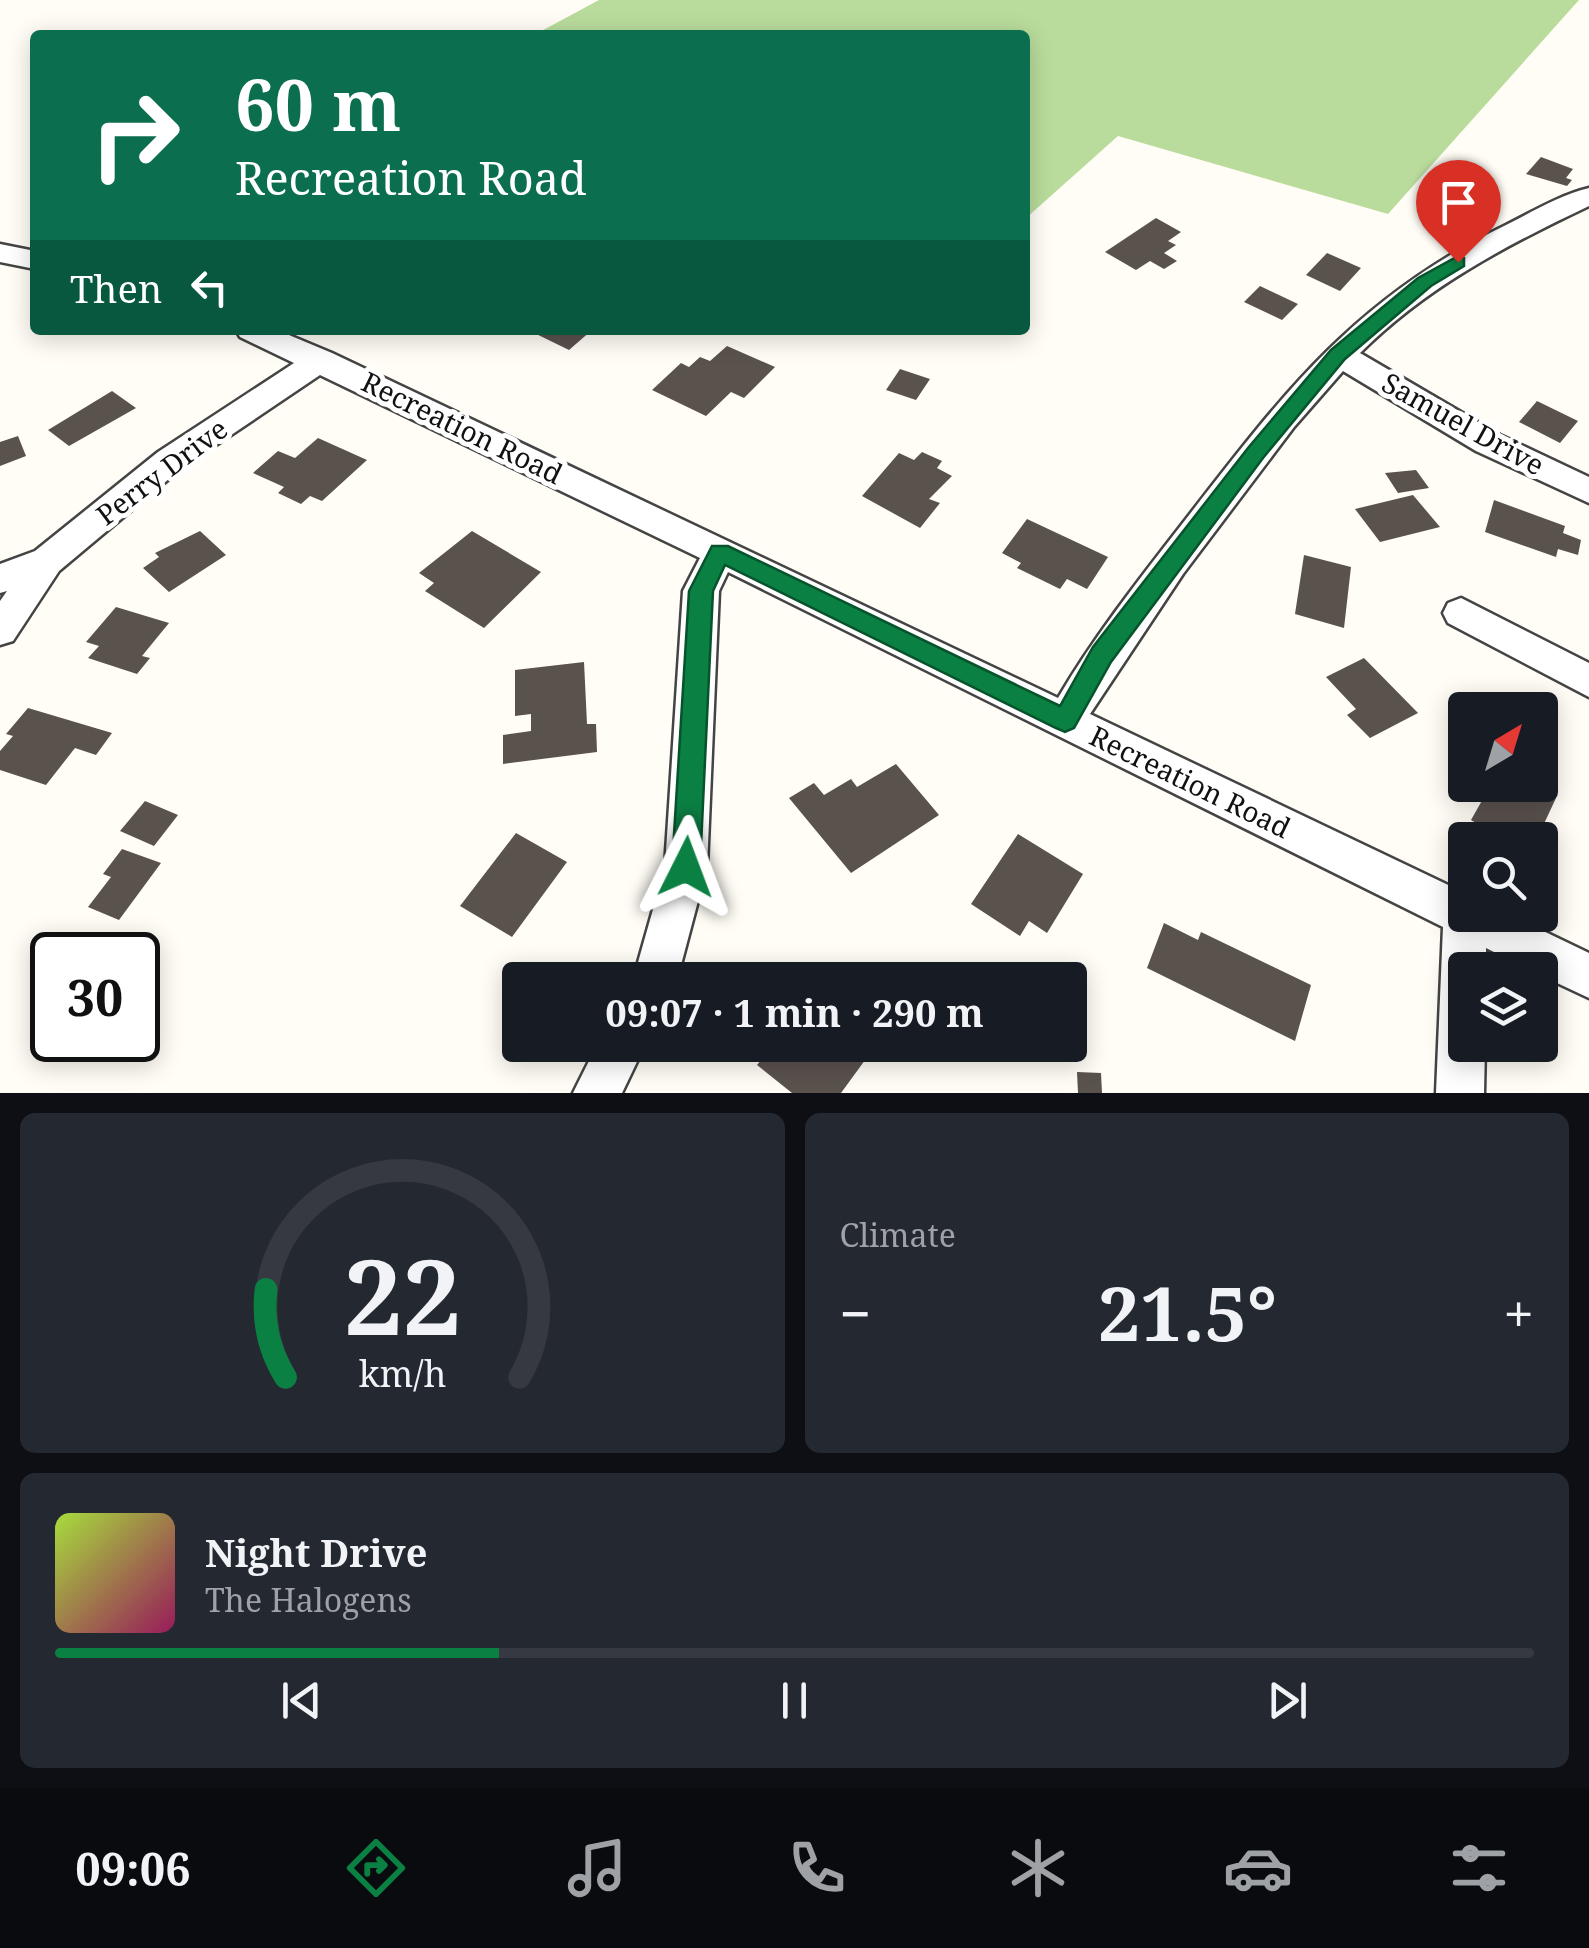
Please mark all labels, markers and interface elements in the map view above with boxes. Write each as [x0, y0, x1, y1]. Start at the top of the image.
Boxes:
text: 60 m [235, 56, 401, 152]
icon: right [70, 70, 200, 200]
text: Recreation Road [235, 147, 587, 208]
pin [1416, 160, 1501, 263]
icon: arrive [1431, 175, 1486, 230]
icon: left [182, 260, 237, 315]
text: Then [70, 262, 162, 314]
street label: Recreation Road [356, 362, 569, 492]
street label: Samuel Drive [1376, 363, 1551, 483]
street label: Perry Drive [88, 409, 235, 533]
north arrow [1448, 692, 1558, 802]
map controls [1448, 692, 1558, 1062]
street label: Recreation Road [1084, 716, 1297, 846]
position arrow [634, 815, 738, 919]
button: search [1448, 822, 1558, 932]
speed limit sign: 30 [30, 932, 160, 1062]
button: layers [1448, 952, 1558, 1062]
text: 09:07 · 1 min · 290 m [605, 986, 984, 1038]
text: Climate [840, 1213, 956, 1256]
text: 22 [343, 1224, 461, 1365]
text: 21.5° [1098, 1261, 1277, 1363]
text: − [840, 1275, 871, 1350]
text: + [1503, 1275, 1534, 1350]
text: km/h [358, 1349, 446, 1397]
text: Night Drive [205, 1526, 427, 1578]
text: The Halogens [205, 1578, 412, 1621]
icon: previous [274, 1673, 329, 1728]
icon: pause [767, 1673, 822, 1728]
icon: next [1260, 1673, 1315, 1728]
icon: directions [341, 1833, 411, 1903]
icon: music [562, 1833, 632, 1903]
icon: phone [782, 1833, 852, 1903]
icon: climate [1003, 1833, 1073, 1903]
icon: car [1223, 1833, 1293, 1903]
icon: filters [1444, 1833, 1514, 1903]
text: 09:06 [75, 1838, 191, 1899]

